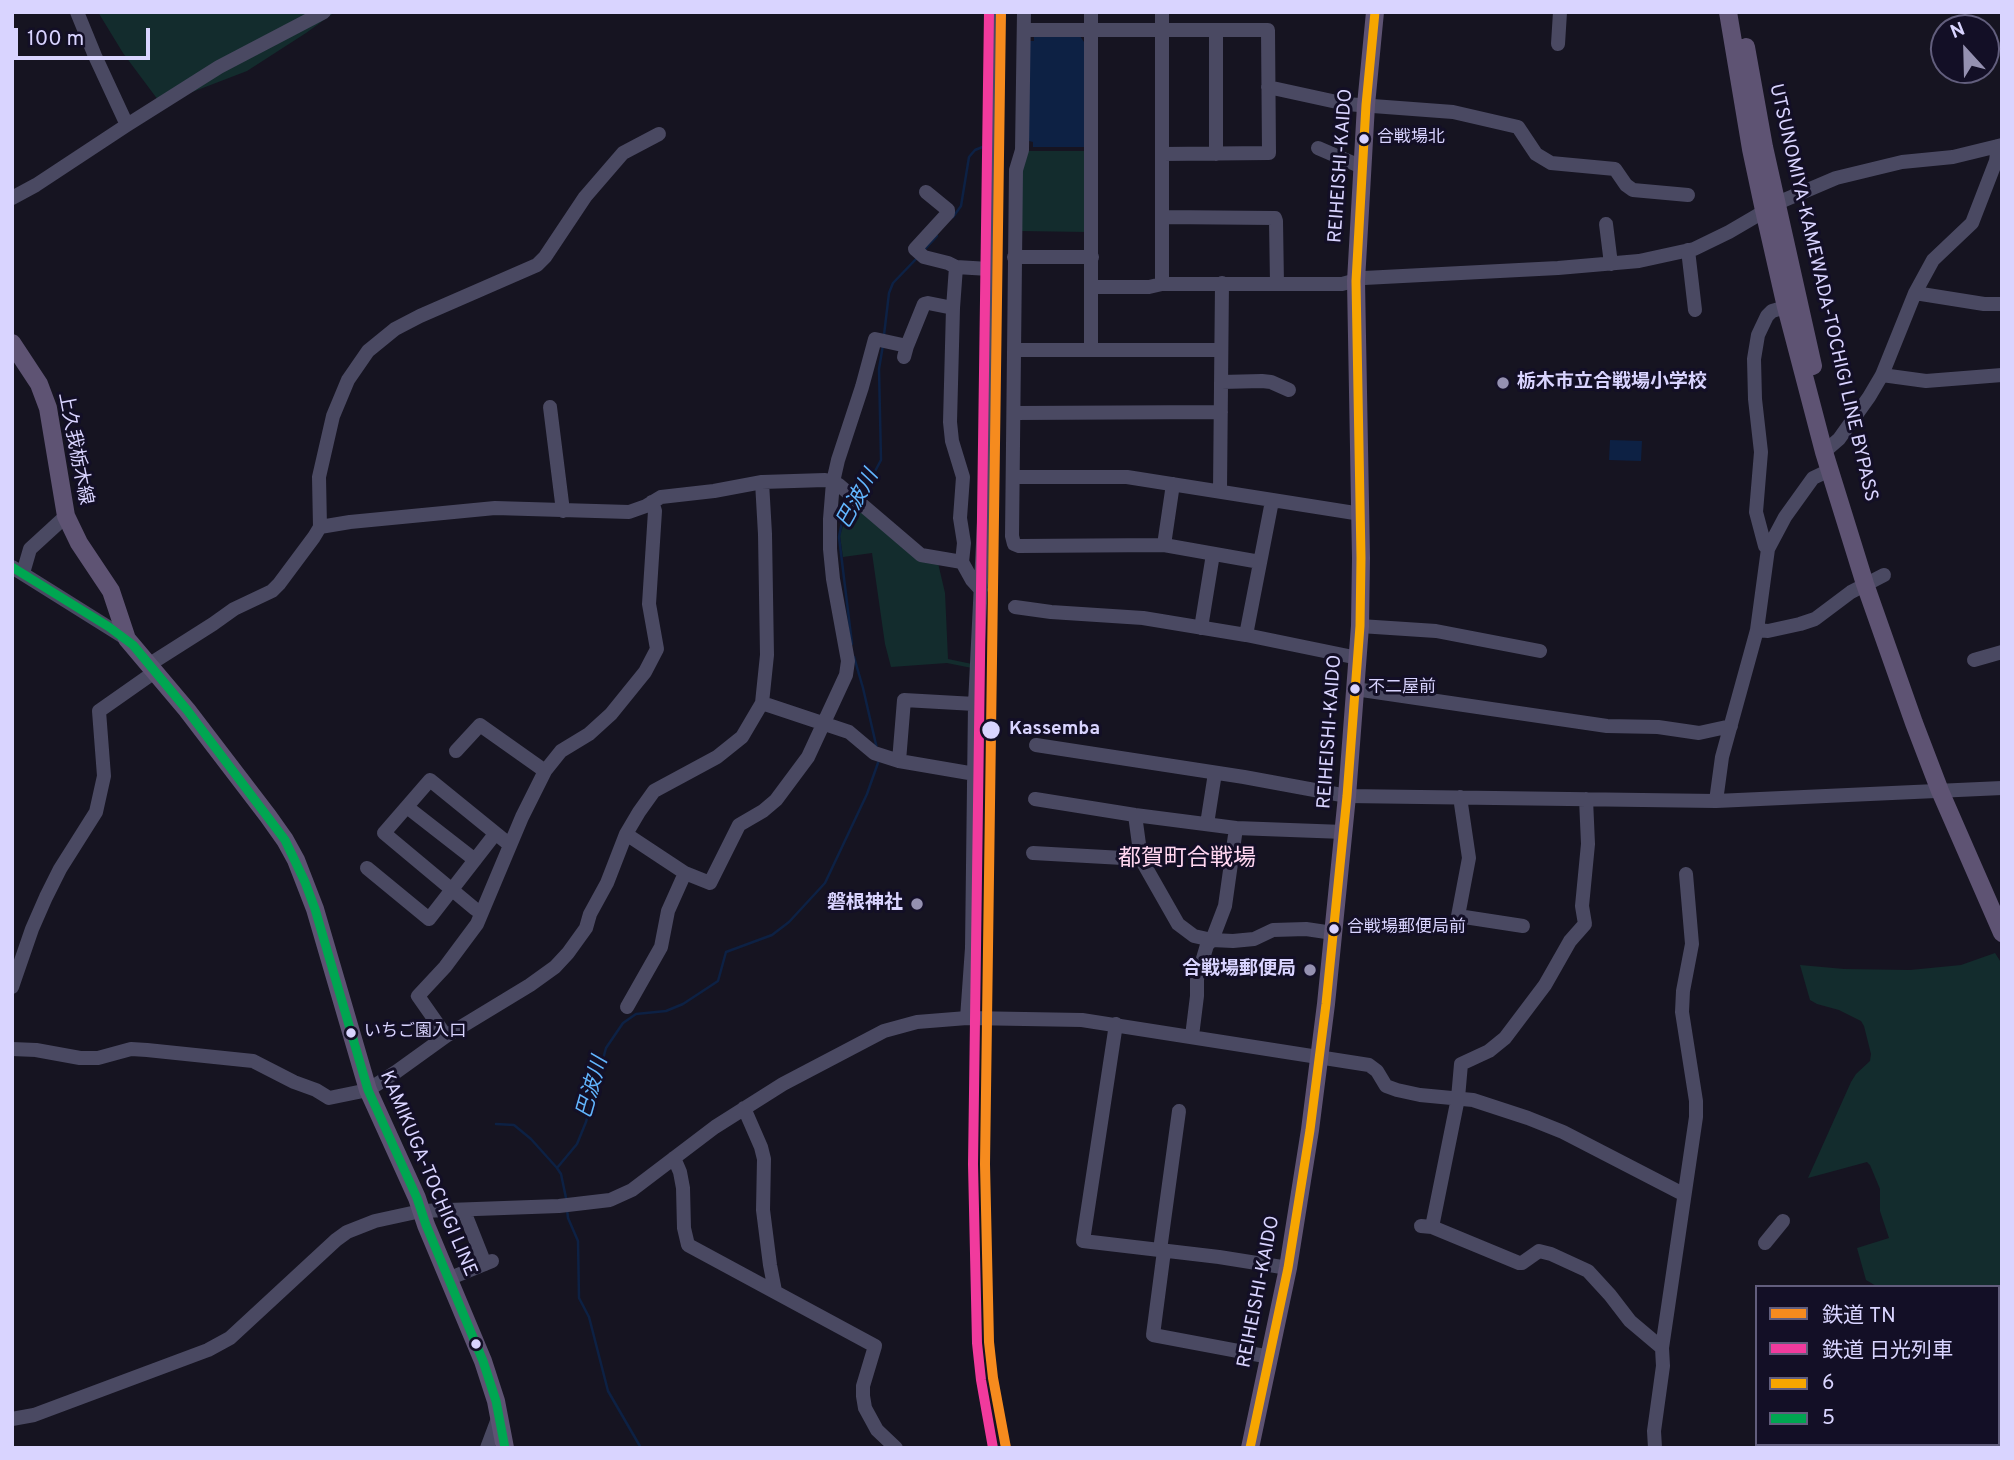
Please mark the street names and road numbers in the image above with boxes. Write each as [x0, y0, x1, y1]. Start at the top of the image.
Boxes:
street label: UTSUNOMIYA-KAMEWADA-TOCHIGI LINE BYPASS [1763, 82, 1881, 504]
street label: REIHEISHI-KAIDO [1325, 88, 1359, 244]
street label: 上久我栃木線 [52, 391, 96, 507]
street label: REIHEISHI-KAIDO [1314, 654, 1348, 810]
street label: KAMIKUGA-TOCHIGI LINE [373, 1068, 481, 1280]
street label: REIHEISHI-KAIDO [1234, 1214, 1286, 1370]

